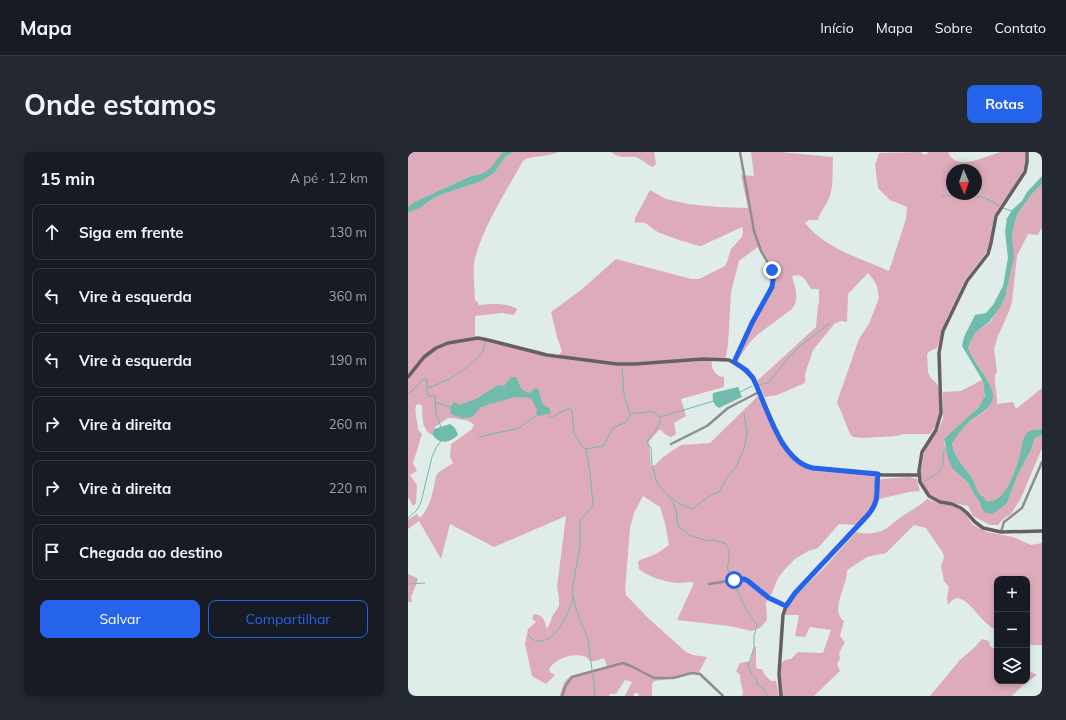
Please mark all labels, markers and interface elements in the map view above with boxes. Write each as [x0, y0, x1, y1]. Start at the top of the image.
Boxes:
text: Mapa [20, 16, 72, 40]
text: Início [820, 19, 854, 37]
text: Mapa [876, 19, 913, 37]
text: Sobre [935, 19, 973, 37]
text: Contato [995, 19, 1046, 37]
button: Rotas [967, 85, 1042, 123]
text: Onde estamos [24, 87, 216, 122]
north arrow [946, 164, 982, 200]
text: 15 min [40, 168, 95, 189]
text: A pé · 1.2 km [290, 170, 368, 186]
icon: ahead [41, 221, 63, 243]
text: Siga em frente [79, 223, 184, 242]
text: 130 m [329, 224, 367, 240]
route end [763, 261, 781, 279]
icon: left [41, 285, 63, 307]
text: Vire à esquerda [79, 287, 192, 306]
text: 360 m [329, 288, 367, 304]
icon: left [41, 349, 63, 371]
text: Vire à esquerda [79, 351, 192, 370]
text: 190 m [329, 352, 367, 368]
icon: right [41, 413, 63, 435]
text: Vire à direita [79, 415, 171, 434]
text: 260 m [329, 416, 367, 432]
icon: right [41, 477, 63, 499]
text: Vire à direita [79, 479, 171, 498]
text: 220 m [329, 480, 367, 496]
icon: arrive [41, 541, 63, 563]
text: Chegada ao destino [79, 543, 223, 562]
route start [725, 571, 743, 589]
map controls [994, 576, 1030, 684]
button: + [994, 576, 1030, 612]
button: Salvar [40, 600, 200, 638]
button: Compartilhar [208, 600, 368, 638]
button: − [994, 612, 1030, 648]
button: layers [994, 648, 1030, 684]

